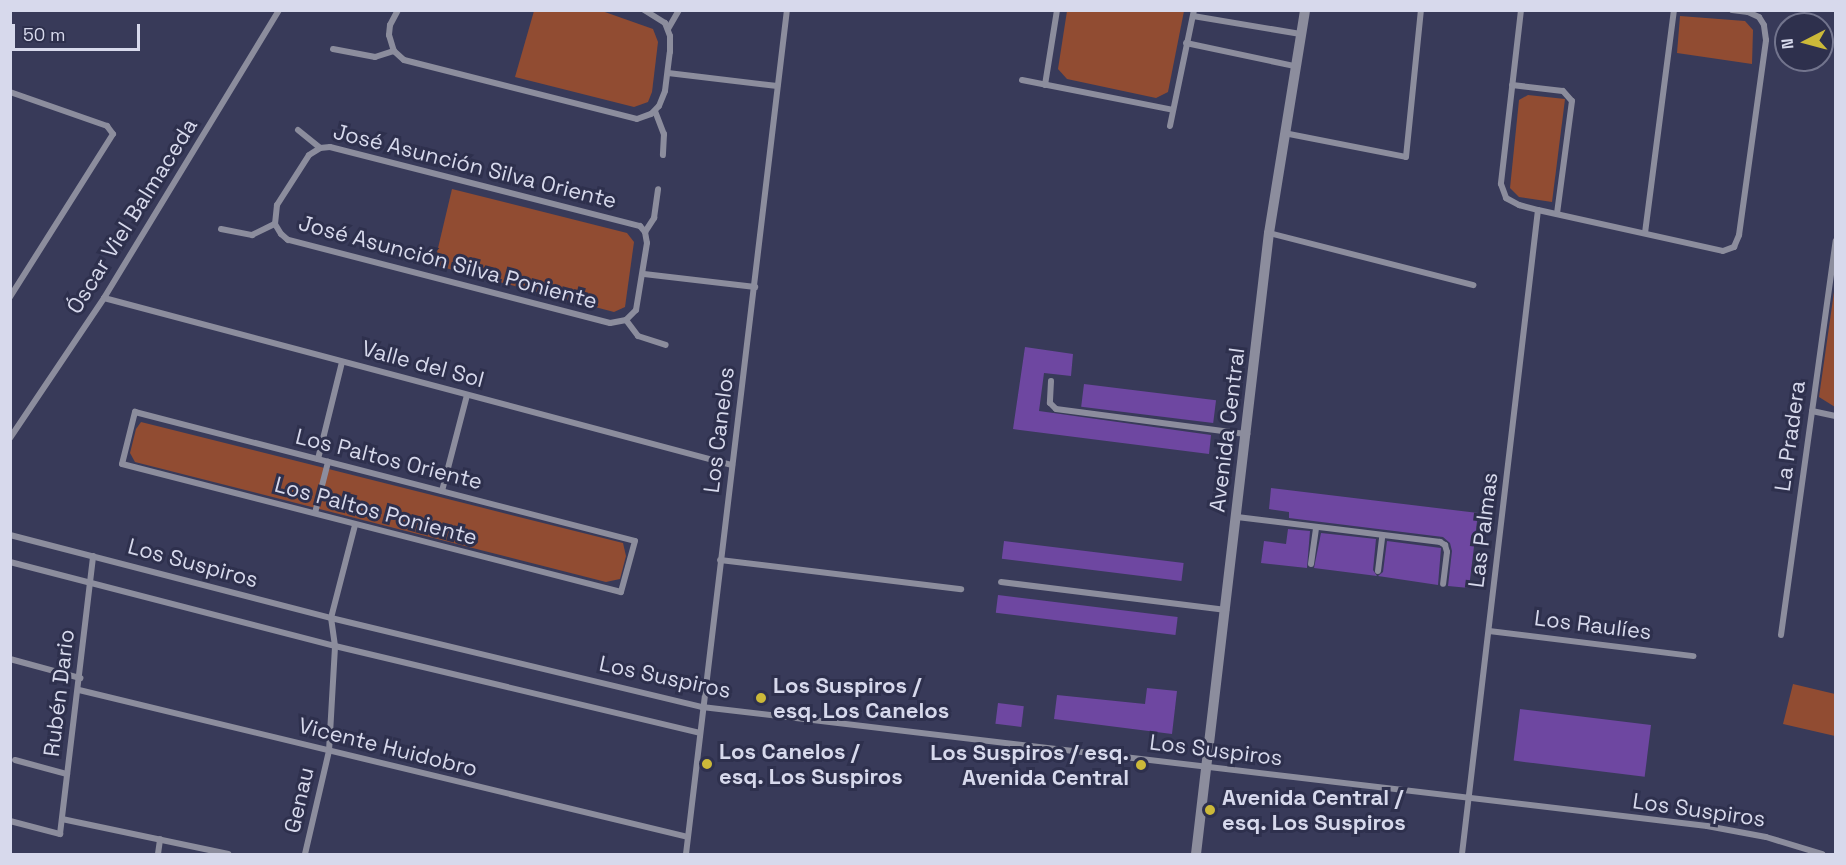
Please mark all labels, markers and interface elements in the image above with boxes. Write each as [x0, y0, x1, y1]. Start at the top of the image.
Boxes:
scale bar [15, 12, 142, 50]
north arrow [1774, 12, 1834, 72]
text: 50 m [23, 23, 65, 46]
text: N [1777, 37, 1799, 50]
street label: Óscar Viel Balmaceda [61, 113, 203, 319]
street label: José Asunción Silva Oriente [330, 118, 620, 214]
street label: José Asunción Silva Poniente [296, 209, 600, 315]
street label: Valle del Sol [359, 335, 487, 393]
street label: Avenida Central [1204, 346, 1250, 514]
street label: Los Canelos [698, 366, 740, 494]
street label: La Pradera [1769, 379, 1811, 493]
street label: Los Paltos Oriente [293, 423, 485, 495]
street label: Los Paltos Poniente [272, 471, 480, 551]
street label: Las Palmas [1463, 471, 1503, 589]
street label: Los Suspiros [125, 533, 261, 593]
street label: Los Raulíes [1533, 605, 1653, 645]
street label: Rubén Dario [38, 628, 80, 758]
street label: Los Suspiros [597, 650, 733, 704]
place label: Los Suspiros / esq. Los Canelos [773, 672, 950, 724]
marker: Los Suspiros / esq. Los Canelos [754, 691, 768, 705]
street label: Vicente Huidobro [296, 712, 480, 782]
street label: Los Suspiros [1148, 729, 1284, 771]
place label: Los Canelos / esq. Los Suspiros [719, 738, 904, 790]
place label: Los Suspiros / esq. Avenida Central [930, 739, 1129, 790]
marker: Los Canelos / esq. Los Suspiros [700, 757, 714, 771]
marker: Los Suspiros / esq. Avenida Central [1134, 758, 1148, 772]
street label: Genau [279, 764, 319, 836]
place label: Avenida Central / esq. Los Suspiros [1222, 784, 1407, 836]
street label: Los Suspiros [1631, 788, 1767, 832]
marker: Avenida Central / esq. Los Suspiros [1203, 803, 1217, 817]

